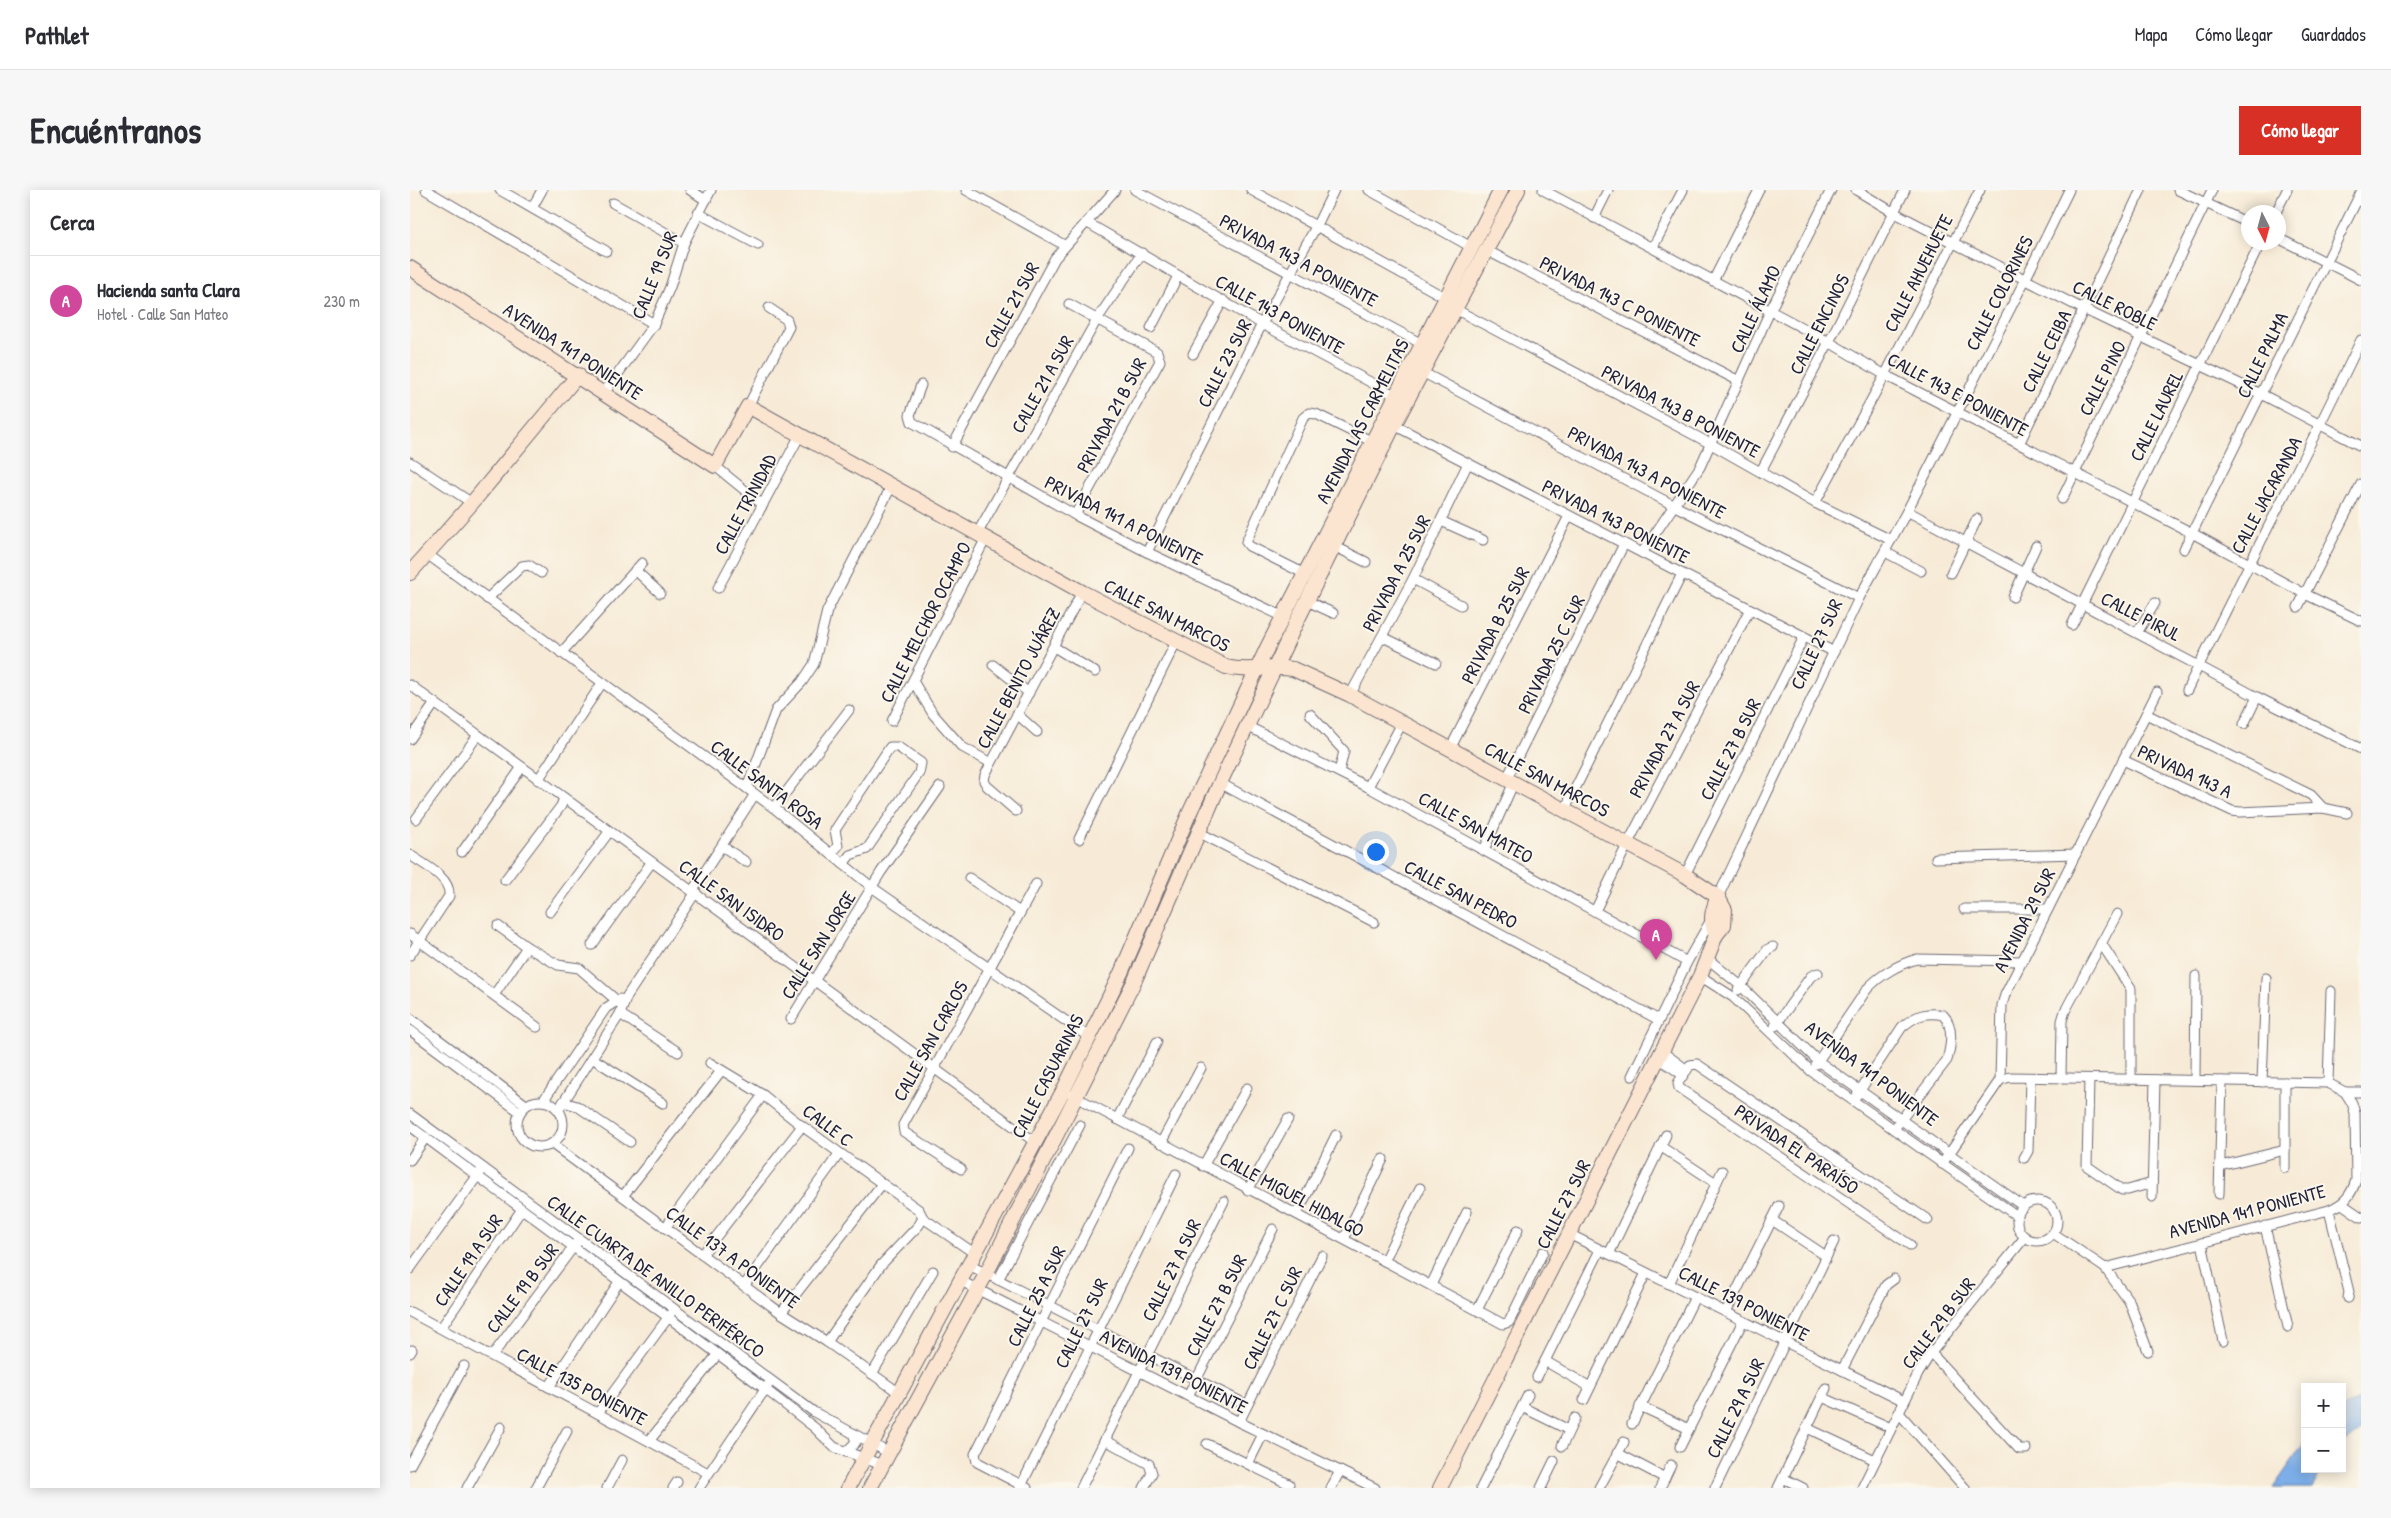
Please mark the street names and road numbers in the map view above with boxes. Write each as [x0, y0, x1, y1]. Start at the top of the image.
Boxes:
street label: PRIVADA 143 A PONIENTE [1215, 207, 1383, 313]
street label: CALLE AHUEHUETE [1877, 209, 1959, 336]
street label: CALLE 19 SUR [625, 227, 684, 323]
street label: CALLE COLORINES [1959, 231, 2039, 355]
street label: PRIVADA 143 C PONIENTE [1535, 249, 1705, 353]
street label: CALLE 21 SUR [977, 257, 1045, 353]
street label: CALLE ÁLAMO [1723, 261, 1787, 357]
street label: CALLE 143 PONIENTE [1211, 268, 1350, 360]
street label: CALLE ENCINOS [1783, 269, 1856, 379]
street label: CALLE ROBLE [2068, 273, 2162, 337]
street label: AVENIDA 141 PONIENTE [498, 296, 648, 406]
street label: CALLE CEIBA [2015, 305, 2077, 397]
street label: CALLE PALMA [2230, 308, 2294, 402]
street label: CALLE 23 SUR [1191, 314, 1258, 412]
street label: CALLE 21 A SUR [1004, 330, 1080, 438]
street label: AVENIDA LAS CARMELITAS [1309, 334, 1415, 508]
street label: CALLE PINO [2072, 336, 2132, 420]
street label: CALLE 143 E PONIENTE [1883, 346, 2034, 442]
street label: PRIVADA 21 B SUR [1070, 353, 1152, 477]
street label: PRIVADA 143 B PONIENTE [1597, 358, 1765, 464]
street label: CALLE LAUREL [2123, 366, 2189, 466]
street label: PRIVADA 143 A PONIENTE [1563, 419, 1731, 525]
street label: CALLE JACARANDA [2224, 432, 2308, 558]
street label: CALLE TRINIDAD [708, 449, 782, 559]
street label: PRIVADA 141 A PONIENTE [1041, 469, 1208, 571]
street label: PRIVADA 143 PONIENTE [1538, 473, 1695, 570]
street label: PRIVADA A 25 SUR [1355, 510, 1437, 636]
street label: CALLE MELCHOR OCAMPO [873, 537, 977, 707]
street label: PRIVADA B 25 SUR [1454, 562, 1536, 688]
street label: CALLE SAN MARCOS [1100, 572, 1235, 658]
street label: CALLE PIRUL [2097, 585, 2185, 647]
street label: PRIVADA 25 C SUR [1511, 590, 1591, 718]
street label: CALLE 27 SUR [1784, 594, 1848, 693]
street label: CALLE BENITO JUÁREZ [970, 603, 1066, 753]
street label: PRIVADA 27 A SUR [1622, 676, 1706, 802]
street label: CALLE 27 B SUR [1693, 693, 1767, 804]
street label: CALLE SANTA ROSA [705, 733, 829, 835]
street label: CALLE SAN MARCOS [1480, 735, 1614, 823]
street label: PRIVADA 143 A [2134, 738, 2236, 804]
street label: CALLE SAN MATEO [1414, 785, 1538, 869]
street label: CALLE SAN ISIDRO [674, 853, 790, 947]
street label: CALLE SAN PEDRO [1400, 853, 1522, 935]
street label: AVENIDA 29 SUR [1987, 863, 2062, 977]
street label: CALLE SAN JORGE [774, 886, 862, 1004]
street label: CALLE SAN CARLOS [886, 976, 974, 1106]
street label: CALLE CASUARINAS [1005, 1009, 1090, 1142]
street label: AVENIDA 141 PONIENTE [1800, 1014, 1945, 1132]
street label: CALLE C [797, 1097, 859, 1153]
street label: PRIVADA EL PARAÍSO [1730, 1098, 1864, 1200]
street label: CALLE MIGUEL HIDALGO [1215, 1145, 1369, 1243]
street label: CALLE 27 SUR [1529, 1155, 1597, 1253]
street label: AVENIDA 141 PONIENTE [2166, 1177, 2329, 1244]
street label: CALLE CUARTA DE ANILLO PERIFÉRICO [542, 1188, 770, 1364]
street label: CALLE 137 A PONIENTE [661, 1200, 806, 1315]
street label: CALLE 19 A SUR [428, 1208, 509, 1311]
street label: CALLE 27 A SUR [1135, 1214, 1207, 1325]
street label: CALLE 19 B SUR [480, 1237, 565, 1338]
street label: CALLE 25 A SUR [1000, 1241, 1072, 1351]
street label: CALLE 27 B SUR [1179, 1249, 1253, 1360]
street label: CALLE 139 PONIENTE [1674, 1259, 1814, 1347]
street label: CALLE 27 C SUR [1236, 1262, 1308, 1374]
street label: CALLE 29 B SUR [1895, 1272, 1981, 1374]
street label: CALLE 27 SUR [1048, 1273, 1114, 1372]
street label: AVENIDA 139 PONIENTE [1096, 1323, 1253, 1420]
street label: CALLE 135 PONIENTE [512, 1341, 652, 1432]
street label: CALLE 29 A SUR [1700, 1353, 1771, 1462]

